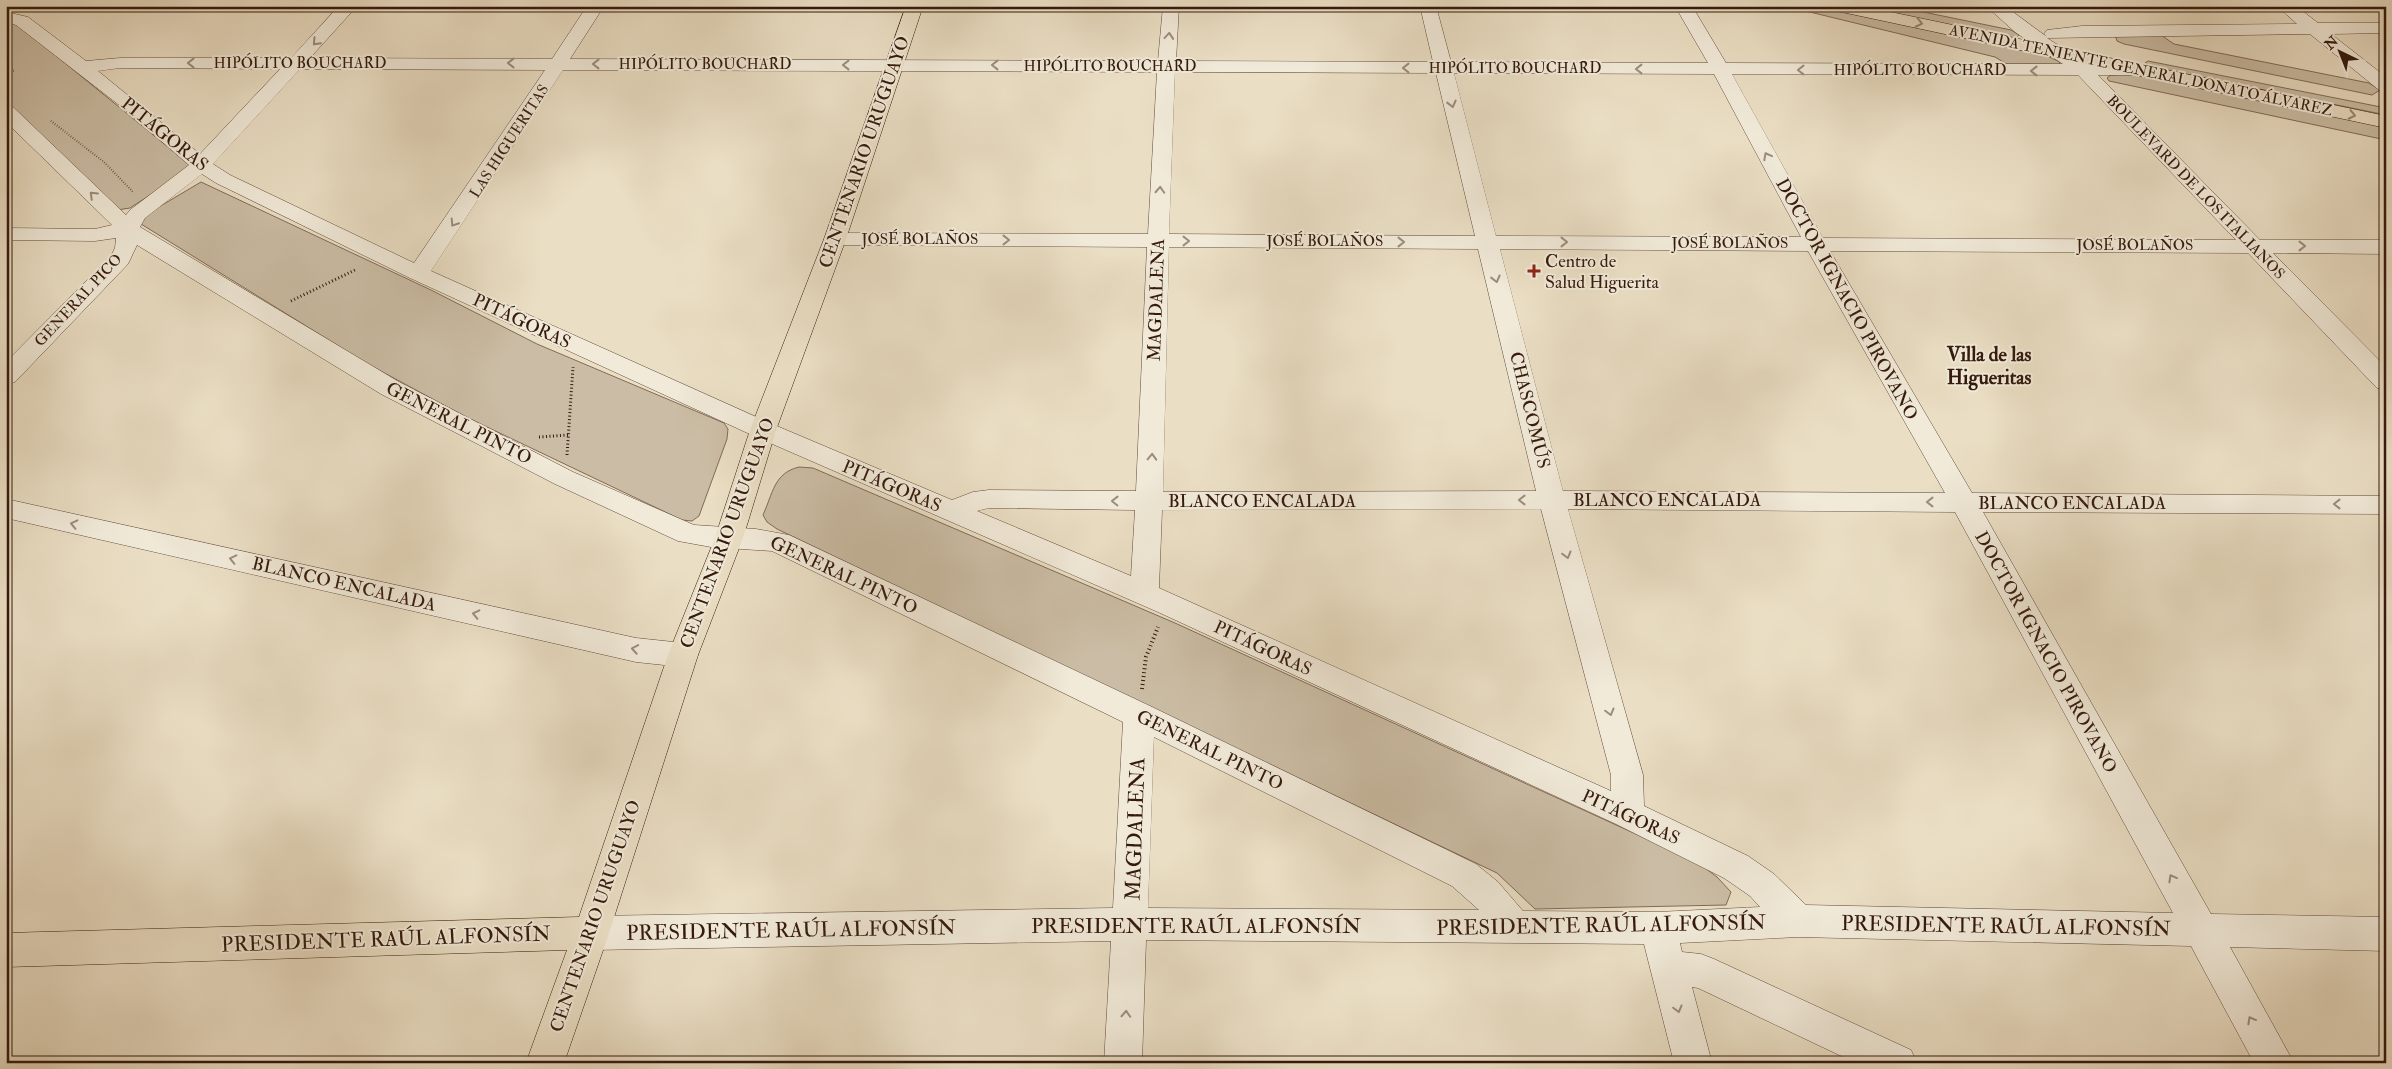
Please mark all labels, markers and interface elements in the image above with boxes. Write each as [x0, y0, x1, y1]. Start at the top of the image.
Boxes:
one-way arrow [1915, 18, 1924, 28]
street label: AVENIDA TENIENTE GENERAL DONATO ÁLVAREZ [1948, 21, 2334, 119]
north arrow [2314, 28, 2364, 78]
one-way arrow [1163, 32, 1174, 40]
street label: CENTENARIO URUGUAYO [814, 33, 915, 271]
one-way arrow [313, 36, 322, 45]
street label: HIPÓLITO BOUCHARD [214, 52, 386, 73]
street label: HIPÓLITO BOUCHARD [619, 53, 791, 74]
street label: HIPÓLITO BOUCHARD [1024, 55, 1196, 76]
street label: HIPÓLITO BOUCHARD [1429, 57, 1601, 78]
one-way arrow [187, 58, 194, 68]
one-way arrow [507, 58, 514, 68]
one-way arrow [592, 58, 600, 69]
street label: HIPÓLITO BOUCHARD [1834, 59, 2006, 80]
one-way arrow [842, 60, 850, 70]
one-way arrow [991, 60, 998, 70]
one-way arrow [1402, 62, 1410, 73]
one-way arrow [1635, 64, 1642, 74]
one-way arrow [1797, 65, 1805, 75]
one-way arrow [2030, 66, 2038, 76]
street label: LAS HIGUERITAS [466, 81, 553, 202]
street label: BOULEVARD DE LOS ITALIANOS [2102, 91, 2289, 283]
street label: PITÁGORAS [116, 92, 213, 177]
one-way arrow [1446, 100, 1457, 109]
one-way arrow [2348, 109, 2357, 119]
one-way arrow [1764, 153, 1774, 162]
street label: DOCTOR IGNACIO PIROVANO [1770, 174, 1923, 424]
one-way arrow [1155, 186, 1166, 194]
one-way arrow [90, 192, 99, 201]
one-way arrow [451, 217, 461, 226]
street label: JOSÉ BOLAÑOS [861, 228, 978, 250]
street label: JOSÉ BOLAÑOS [1266, 230, 1383, 252]
street label: JOSÉ BOLAÑOS [1671, 232, 1788, 254]
street label: JOSÉ BOLAÑOS [2076, 234, 2193, 256]
one-way arrow [1002, 235, 1010, 245]
one-way arrow [1182, 236, 1190, 246]
one-way arrow [1398, 237, 1405, 247]
one-way arrow [1560, 237, 1568, 247]
street label: MAGDALENA [1143, 238, 1170, 362]
one-way arrow [2299, 241, 2307, 252]
street label: GENERAL PICO [31, 250, 126, 351]
place label: Centro de Salud Higuerita [1545, 250, 1660, 294]
marker: Centro de Salud Higuerita [1527, 264, 1541, 278]
one-way arrow [1491, 274, 1501, 282]
street label: PITÁGORAS [469, 289, 575, 354]
district label: Villa de las Higueritas [1946, 342, 2031, 391]
street label: CHASCOMÚS [1504, 349, 1555, 471]
street label: GENERAL PINTO [382, 377, 535, 470]
street label: CENTENARIO URUGUAYO [675, 415, 780, 652]
one-way arrow [1146, 453, 1157, 461]
street label: PITÁGORAS [839, 455, 945, 518]
street label: BLANCO ENCALADA [1573, 489, 1762, 512]
street label: BLANCO ENCALADA [1168, 490, 1357, 513]
street label: BLANCO ENCALADA [1978, 492, 2167, 515]
one-way arrow [1518, 495, 1526, 505]
one-way arrow [1110, 496, 1118, 506]
one-way arrow [1925, 497, 1933, 508]
one-way arrow [2333, 499, 2340, 509]
one-way arrow [70, 519, 79, 529]
street label: DOCTOR IGNACIO PIROVANO [1969, 527, 2122, 777]
street label: GENERAL PINTO [766, 531, 921, 620]
one-way arrow [1562, 550, 1572, 559]
street label: BLANCO ENCALADA [250, 552, 439, 617]
one-way arrow [228, 554, 237, 565]
one-way arrow [472, 609, 481, 620]
street label: PITÁGORAS [1210, 616, 1316, 681]
one-way arrow [631, 645, 639, 655]
street label: GENERAL PINTO [1133, 705, 1287, 796]
one-way arrow [1604, 707, 1614, 715]
street label: MAGDALENA [1120, 757, 1151, 901]
street label: PITÁGORAS [1578, 785, 1684, 850]
street label: CENTENARIO URUGUAYO [545, 797, 646, 1035]
one-way arrow [2168, 875, 2178, 884]
street label: PRESIDENTE RAÚL ALFONSÍN [1436, 909, 1766, 942]
street label: PRESIDENTE RAÚL ALFONSÍN [1841, 910, 2171, 943]
street label: PRESIDENTE RAÚL ALFONSÍN [1031, 913, 1361, 940]
street label: PRESIDENTE RAÚL ALFONSÍN [626, 914, 956, 947]
street label: PRESIDENTE RAÚL ALFONSÍN [221, 920, 552, 959]
one-way arrow [1672, 1005, 1683, 1014]
one-way arrow [1120, 1010, 1131, 1018]
one-way arrow [2247, 1017, 2257, 1026]

